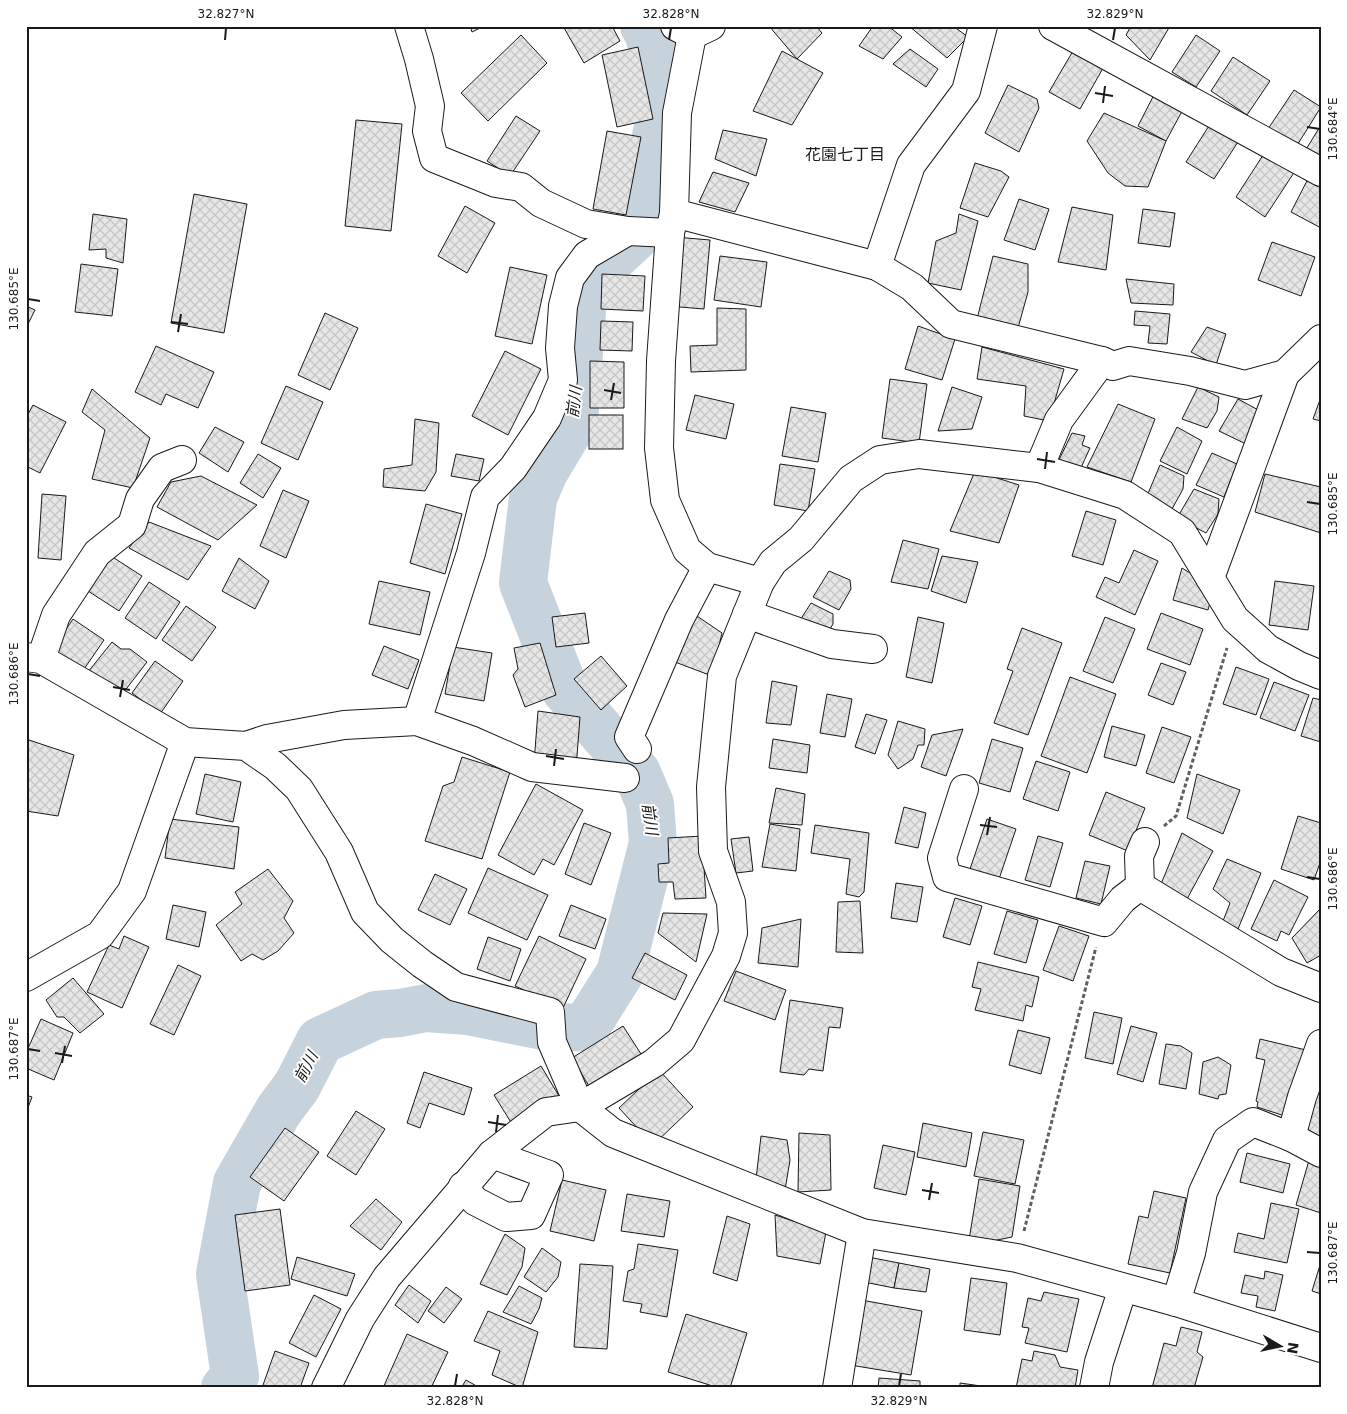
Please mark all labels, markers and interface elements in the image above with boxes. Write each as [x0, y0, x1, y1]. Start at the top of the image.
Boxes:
text: 32.827°N [198, 7, 254, 21]
text: 32.828°N [643, 7, 699, 21]
text: 32.829°N [1087, 7, 1143, 21]
text: 130.684°E [1326, 97, 1340, 161]
district label: 花園七丁目 [805, 145, 885, 164]
text: 130.685°E [7, 267, 21, 331]
water label: 前川 [563, 383, 586, 419]
text: 130.685°E [1326, 472, 1340, 536]
text: 130.686°E [7, 642, 21, 706]
water label: 前川 [638, 802, 662, 838]
text: 130.686°E [1326, 847, 1340, 911]
text: 130.687°E [7, 1017, 21, 1081]
water label: 前川 [290, 1047, 323, 1086]
text: 130.687°E [1326, 1221, 1340, 1285]
north arrow [1254, 1322, 1304, 1372]
text: N [1284, 1341, 1302, 1355]
text: 32.828°N [427, 1394, 483, 1408]
text: 32.829°N [871, 1394, 927, 1408]

